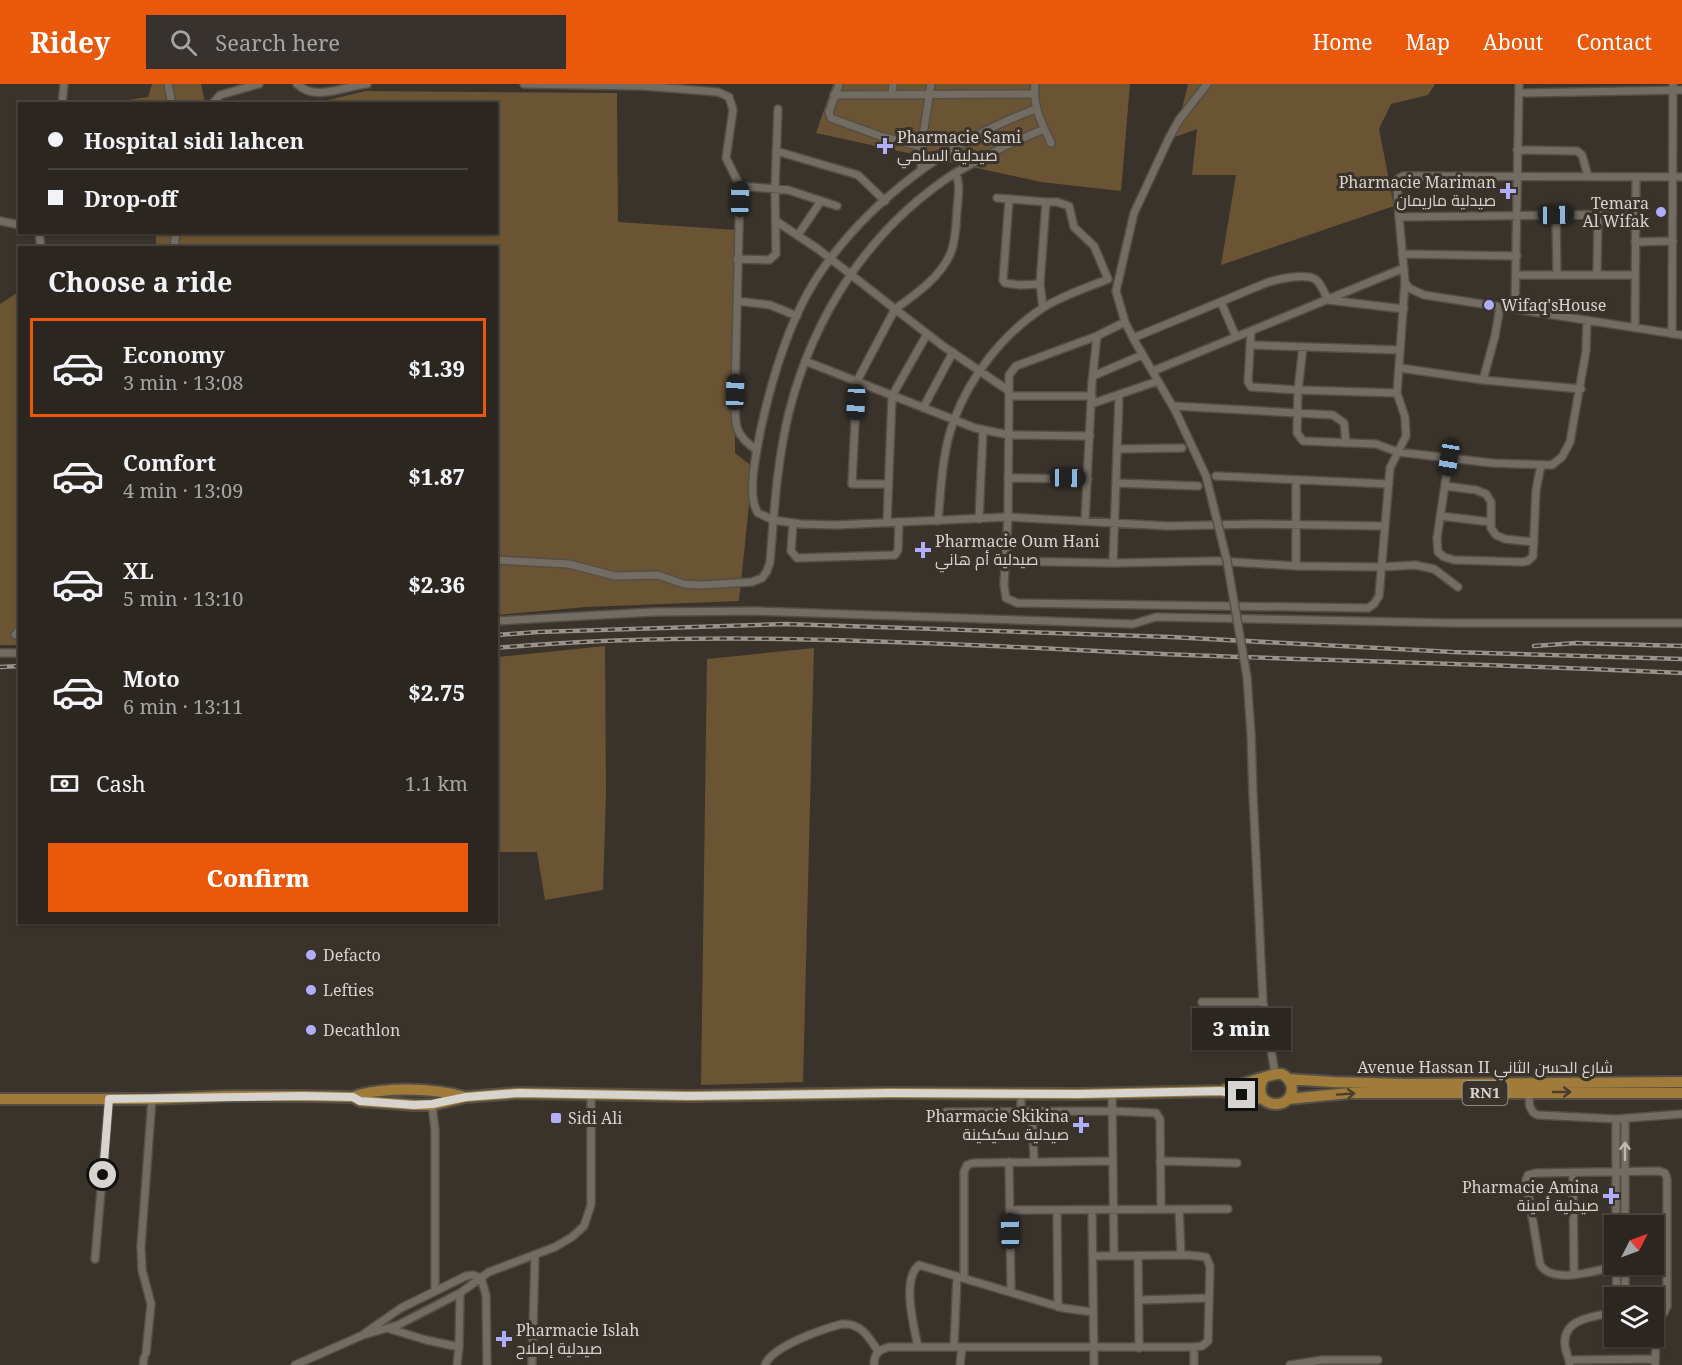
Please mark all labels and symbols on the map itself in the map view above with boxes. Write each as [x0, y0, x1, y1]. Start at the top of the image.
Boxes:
place label: Pharmacie Sami صيدلية السامي [897, 126, 1021, 169]
marker: Pharmacie Sami صيدلية السامي [878, 139, 892, 153]
place label: Pharmacie Mariman صيدلية ماريمان [1339, 171, 1496, 211]
car [731, 181, 749, 217]
marker: Pharmacie Mariman صيدلية ماريمان [1501, 184, 1515, 198]
place label: Temara Al Wifak [1582, 192, 1650, 232]
marker: Temara Al Wifak [1654, 205, 1668, 219]
car [1538, 206, 1574, 224]
place label: Wifaq'sHouse [1501, 294, 1606, 316]
marker: Wifaq'sHouse [1482, 298, 1496, 312]
car [725, 374, 745, 410]
car [846, 384, 866, 420]
car [1437, 439, 1461, 477]
car [1050, 469, 1086, 487]
place label: Pharmacie Oum Hani صيدلية أم هاني [935, 530, 1100, 573]
marker: Pharmacie Oum Hani صيدلية أم هاني [916, 543, 930, 557]
place label: Defacto [323, 944, 381, 966]
marker: Defacto [304, 948, 318, 962]
place label: Lefties [323, 979, 374, 1001]
marker: Lefties [304, 983, 318, 997]
callout: 3 min [1192, 1008, 1292, 1050]
place label: Decathlon [323, 1019, 400, 1041]
marker: Decathlon [304, 1023, 318, 1037]
street label: Avenue Hassan II شارع الحسن الثاني [1357, 1056, 1613, 1081]
route end [1228, 1081, 1255, 1108]
road number: RN1 [1462, 1081, 1508, 1105]
one-way arrow [1552, 1086, 1572, 1098]
one-way arrow [1336, 1088, 1356, 1099]
place label: Pharmacie Skikina صيدلية سكيكينة [926, 1105, 1069, 1145]
place label: Sidi Ali [568, 1107, 622, 1129]
marker: Sidi Ali [549, 1111, 563, 1125]
marker: Pharmacie Skikina صيدلية سكيكينة [1074, 1118, 1088, 1132]
one-way arrow [1619, 1141, 1631, 1161]
route start [89, 1161, 116, 1188]
place label: Pharmacie Amina صيدلية أمينة [1462, 1176, 1599, 1216]
marker: Pharmacie Amina صيدلية أمينة [1604, 1189, 1618, 1203]
car [1001, 1213, 1019, 1249]
north arrow [1604, 1215, 1664, 1275]
place label: Pharmacie Islah صيدلية إصلاح [516, 1319, 639, 1360]
marker: Pharmacie Islah صيدلية إصلاح [497, 1332, 511, 1346]

